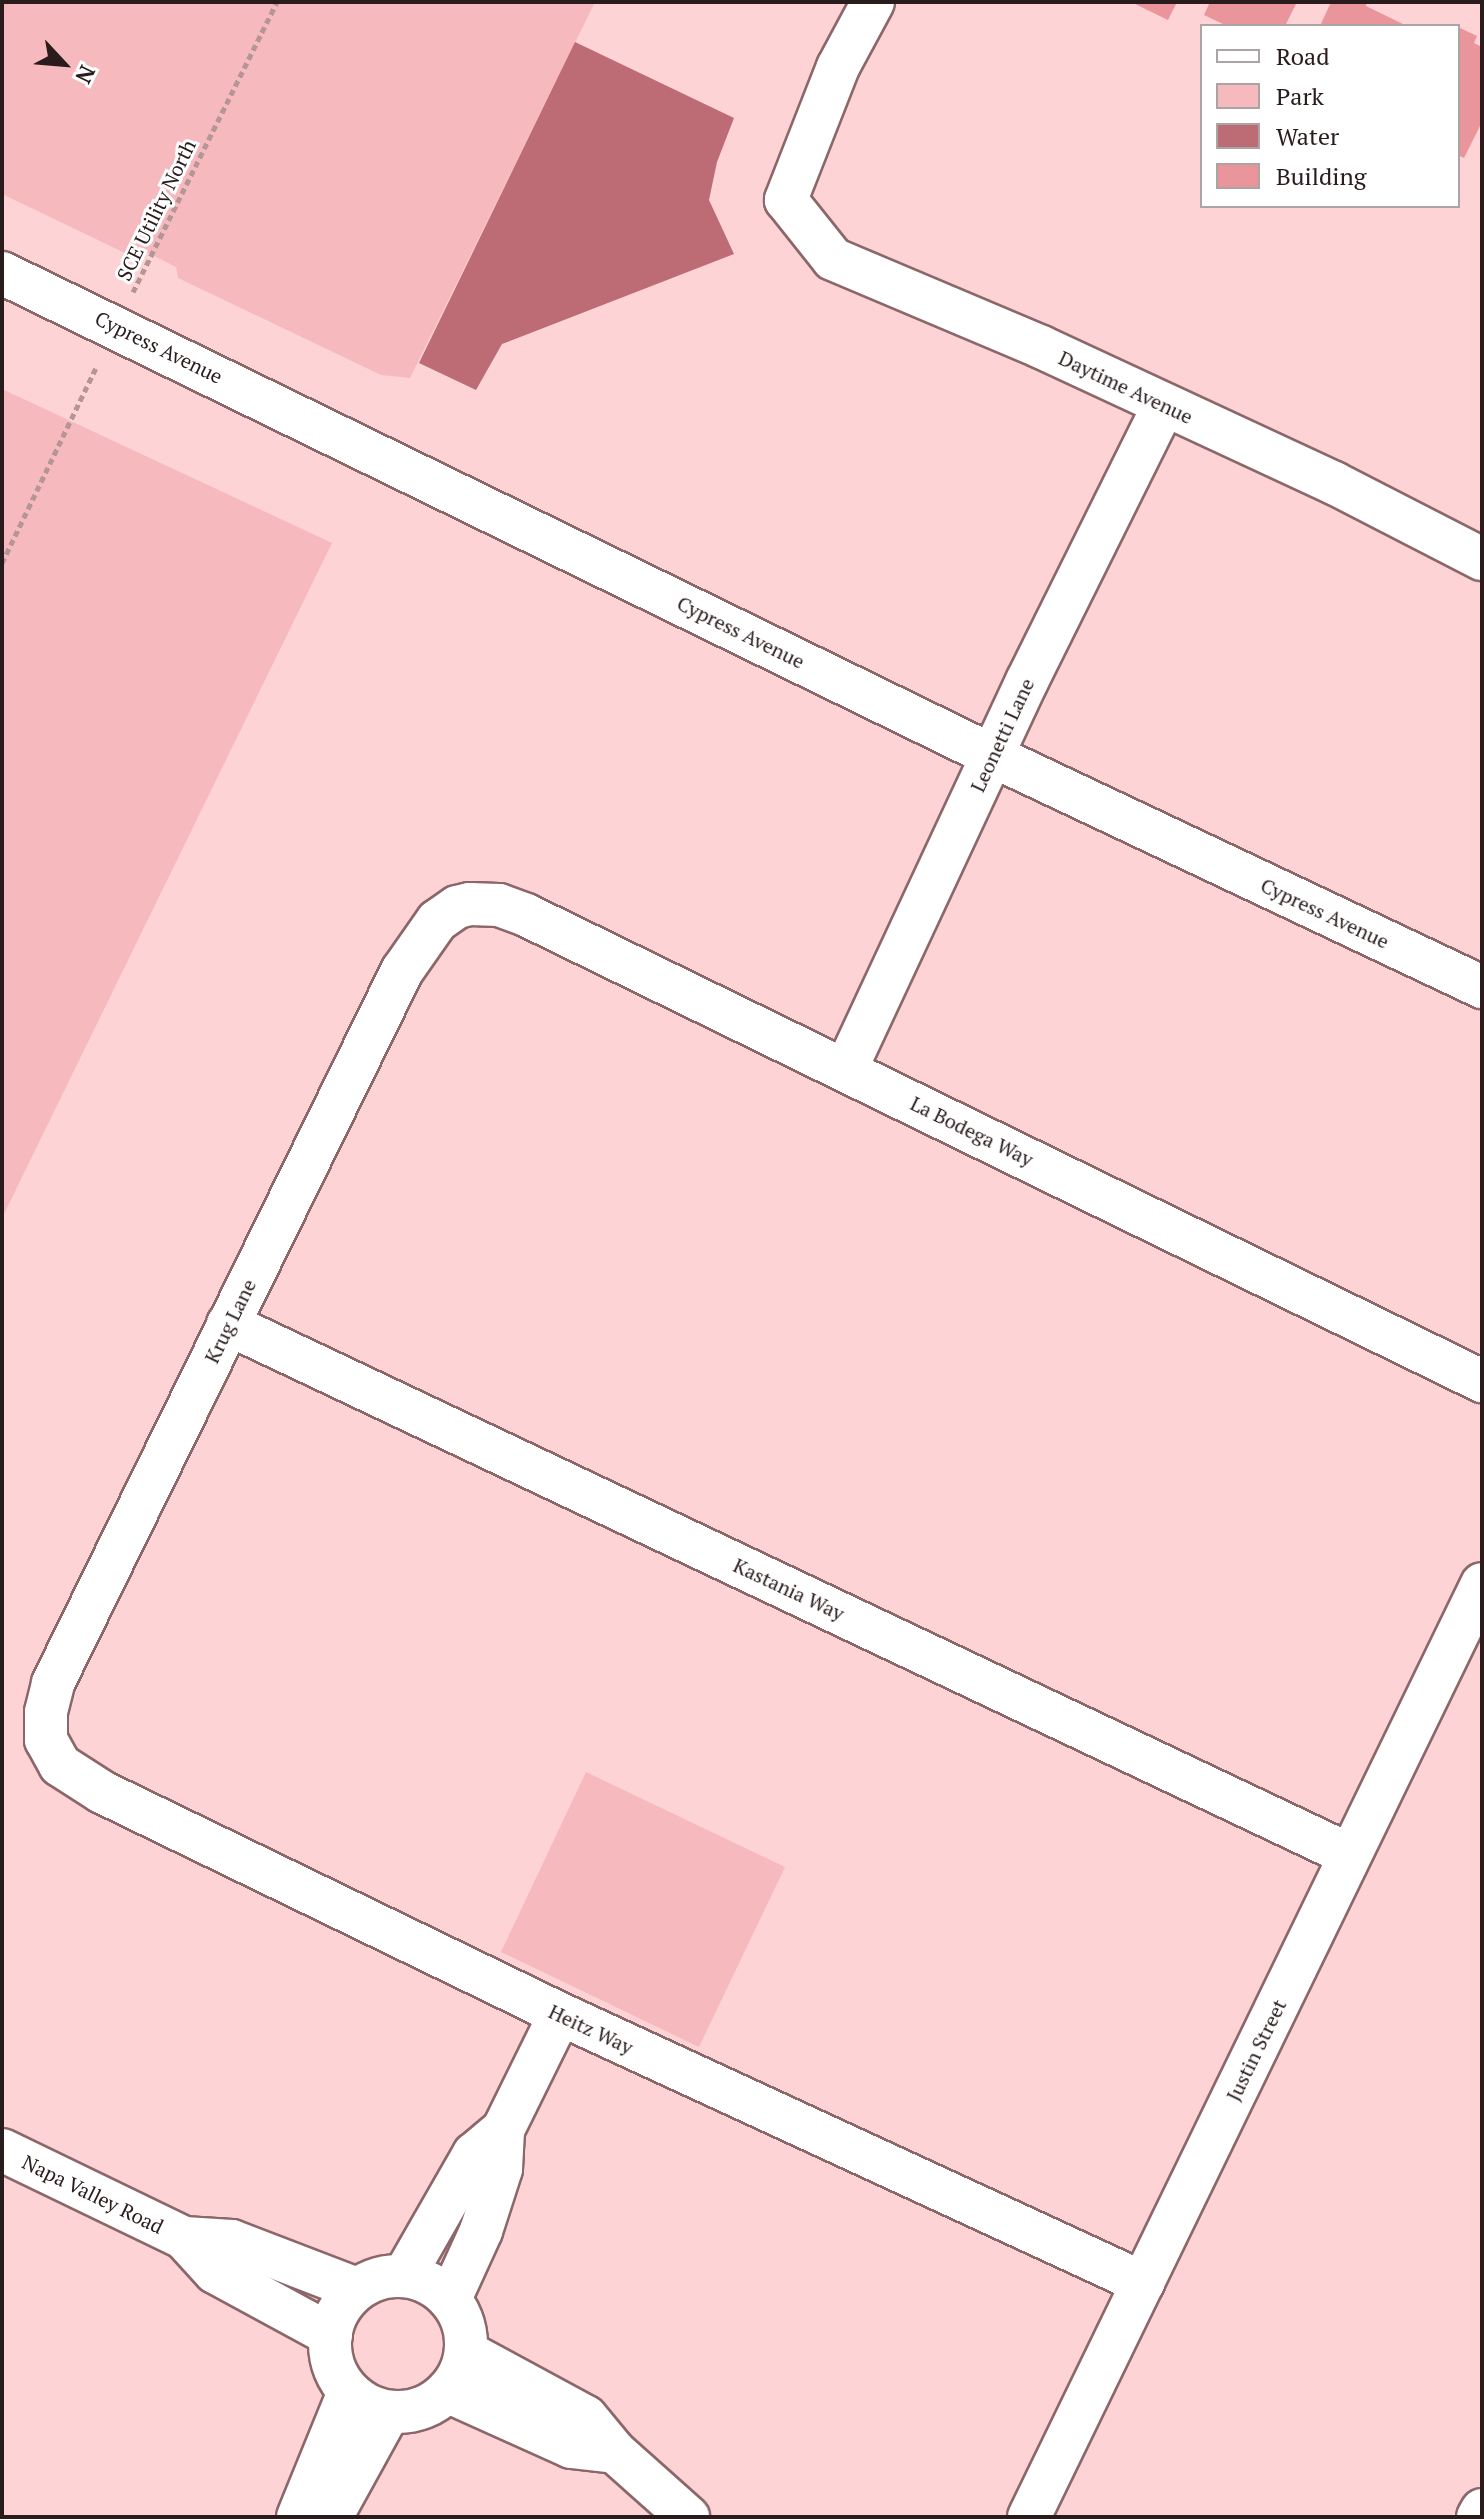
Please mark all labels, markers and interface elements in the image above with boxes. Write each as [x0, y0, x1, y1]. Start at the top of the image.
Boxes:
north arrow [24, 24, 104, 104]
legend [1200, 24, 1460, 208]
text: Road [1276, 40, 1330, 72]
text: N [69, 61, 103, 89]
text: Park [1276, 80, 1324, 112]
text: Water [1276, 120, 1339, 152]
street label: SCE Utility North [111, 136, 201, 284]
text: Building [1276, 160, 1366, 192]
street label: Cypress Avenue [91, 306, 227, 388]
street label: Daytime Avenue [1055, 345, 1197, 429]
street label: Cypress Avenue [673, 591, 809, 673]
street label: Leonetti Lane [965, 674, 1039, 796]
street label: Cypress Avenue [1257, 873, 1393, 953]
street label: La Bodega Way [907, 1091, 1037, 1171]
street label: Krug Lane [199, 1275, 261, 1367]
street label: Kastania Way [730, 1553, 848, 1625]
street label: Justin Street [1221, 1995, 1291, 2105]
street label: Heitz Way [545, 1999, 637, 2059]
street label: Napa Valley Road [18, 2149, 168, 2239]

